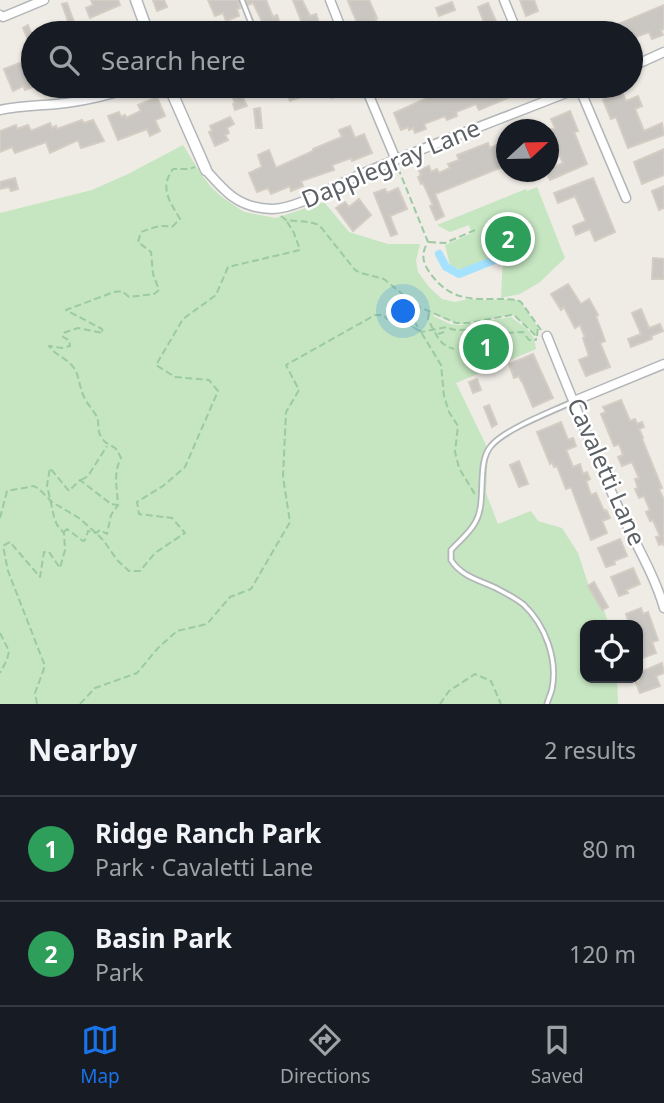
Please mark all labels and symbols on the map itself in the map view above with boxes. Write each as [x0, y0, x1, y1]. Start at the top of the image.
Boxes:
street label: Dapplegray Lane [296, 110, 485, 215]
north arrow [496, 119, 559, 182]
pin: 2 [485, 213, 531, 265]
your location [386, 294, 420, 328]
pin: 1 [463, 321, 509, 373]
street label: Cavaletti Lane [560, 392, 655, 550]

